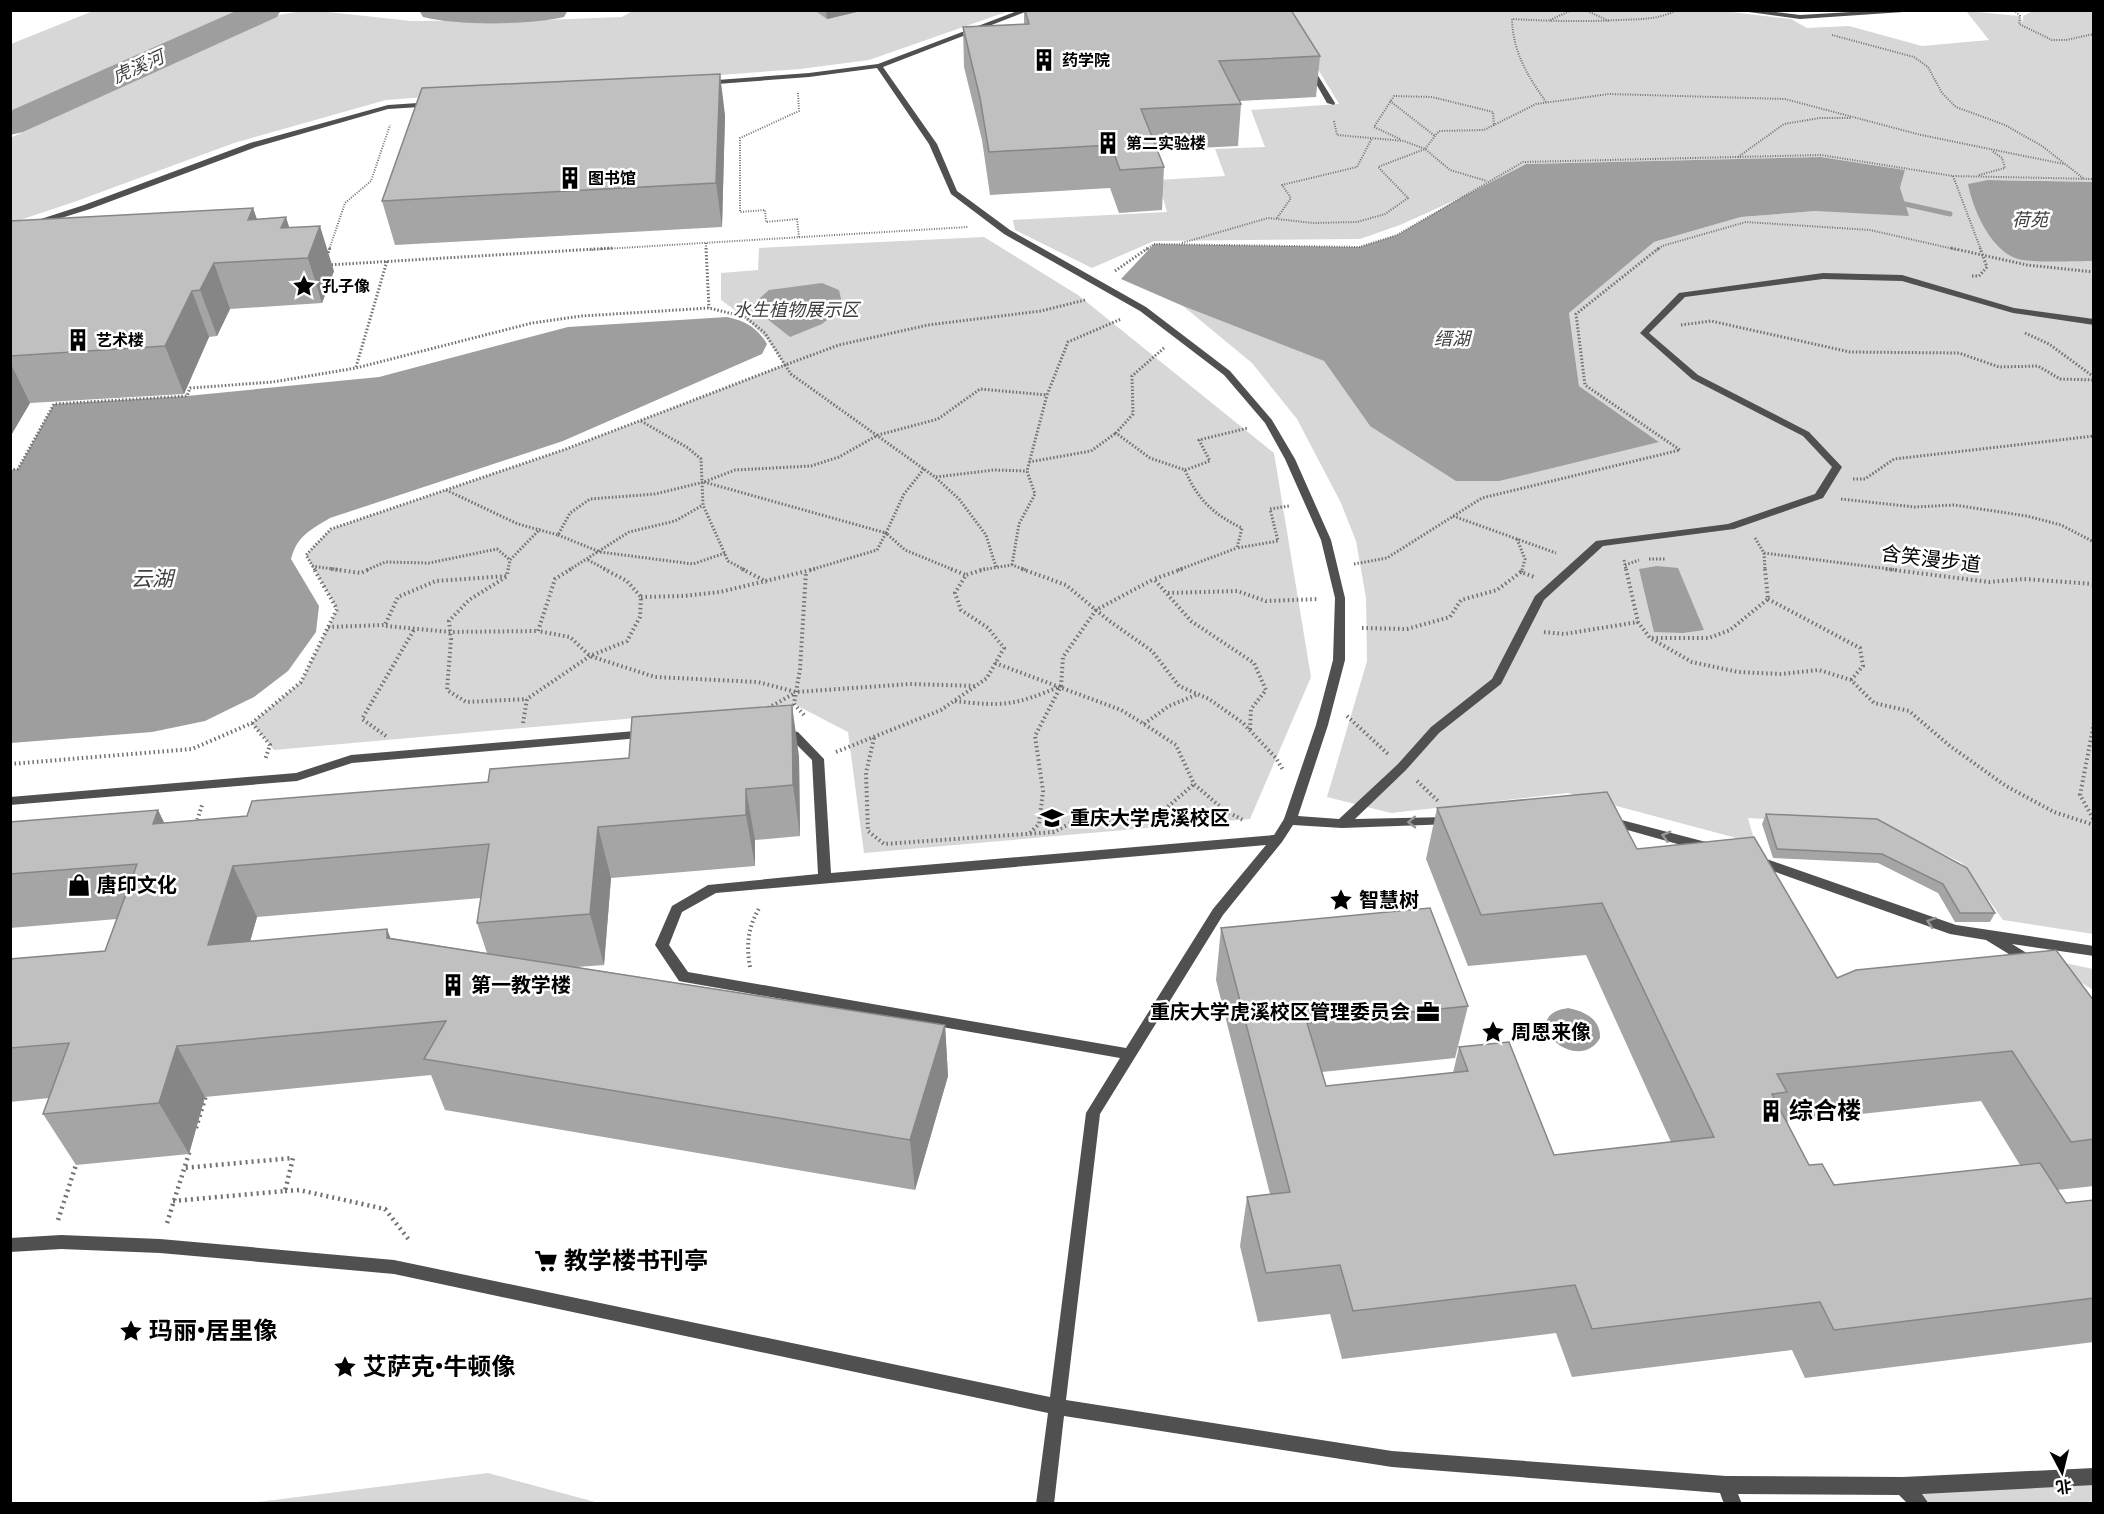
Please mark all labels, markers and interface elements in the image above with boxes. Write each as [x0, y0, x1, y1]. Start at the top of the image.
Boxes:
water label: 虎溪河 [109, 45, 169, 87]
building icon: 药学院 [1031, 47, 1057, 73]
place label: 药学院 [1062, 51, 1110, 70]
building icon: 第二实验楼 [1095, 130, 1121, 156]
place label: 第二实验楼 [1126, 134, 1206, 153]
building icon: 图书馆 [557, 165, 583, 191]
place label: 图书馆 [588, 169, 636, 188]
water label: 荷苑 [2012, 209, 2051, 230]
place icon: 孔子像 [291, 273, 317, 299]
place label: 孔子像 [322, 277, 370, 296]
water label: 水生植物展示区 [733, 299, 862, 320]
building icon: 艺术楼 [65, 327, 91, 353]
water label: 缙湖 [1434, 328, 1473, 349]
place label: 艺术楼 [96, 331, 144, 350]
street label: 含笑漫步道 [1880, 541, 1982, 577]
water label: 云湖 [131, 566, 176, 591]
school or university icon: 重庆大学虎溪校区 [1039, 805, 1065, 831]
place label: 重庆大学虎溪校区 [1070, 806, 1230, 830]
one-way arrow [1407, 816, 1416, 828]
one-way arrow [1661, 831, 1672, 843]
shop icon: 唐印文化 [66, 872, 92, 898]
place label: 唐印文化 [97, 873, 177, 897]
place icon: 智慧树 [1328, 887, 1354, 913]
place label: 智慧树 [1359, 888, 1419, 912]
one-way arrow [1926, 917, 1937, 930]
building icon: 第一教学楼 [440, 972, 466, 998]
place label: 第一教学楼 [471, 973, 571, 997]
office icon: 重庆大学虎溪校区管理委员会 [1415, 999, 1441, 1025]
place label: 重庆大学虎溪校区管理委员会 [1150, 1000, 1410, 1024]
place icon: 周恩来像 [1480, 1019, 1506, 1045]
place label: 周恩来像 [1511, 1020, 1591, 1044]
place label: 综合楼 [1789, 1096, 1861, 1124]
building icon: 综合楼 [1758, 1098, 1784, 1124]
place label: 教学楼书刊亭 [564, 1246, 708, 1274]
supermarket icon: 教学楼书刊亭 [533, 1248, 559, 1274]
place label: 玛丽•居里像 [149, 1316, 277, 1344]
place icon: 玛丽•居里像 [118, 1318, 144, 1344]
place label: 艾萨克•牛顿像 [363, 1352, 515, 1380]
place icon: 艾萨克•牛顿像 [332, 1354, 358, 1380]
north arrow [2032, 1442, 2092, 1502]
text: 北 [2055, 1476, 2073, 1497]

